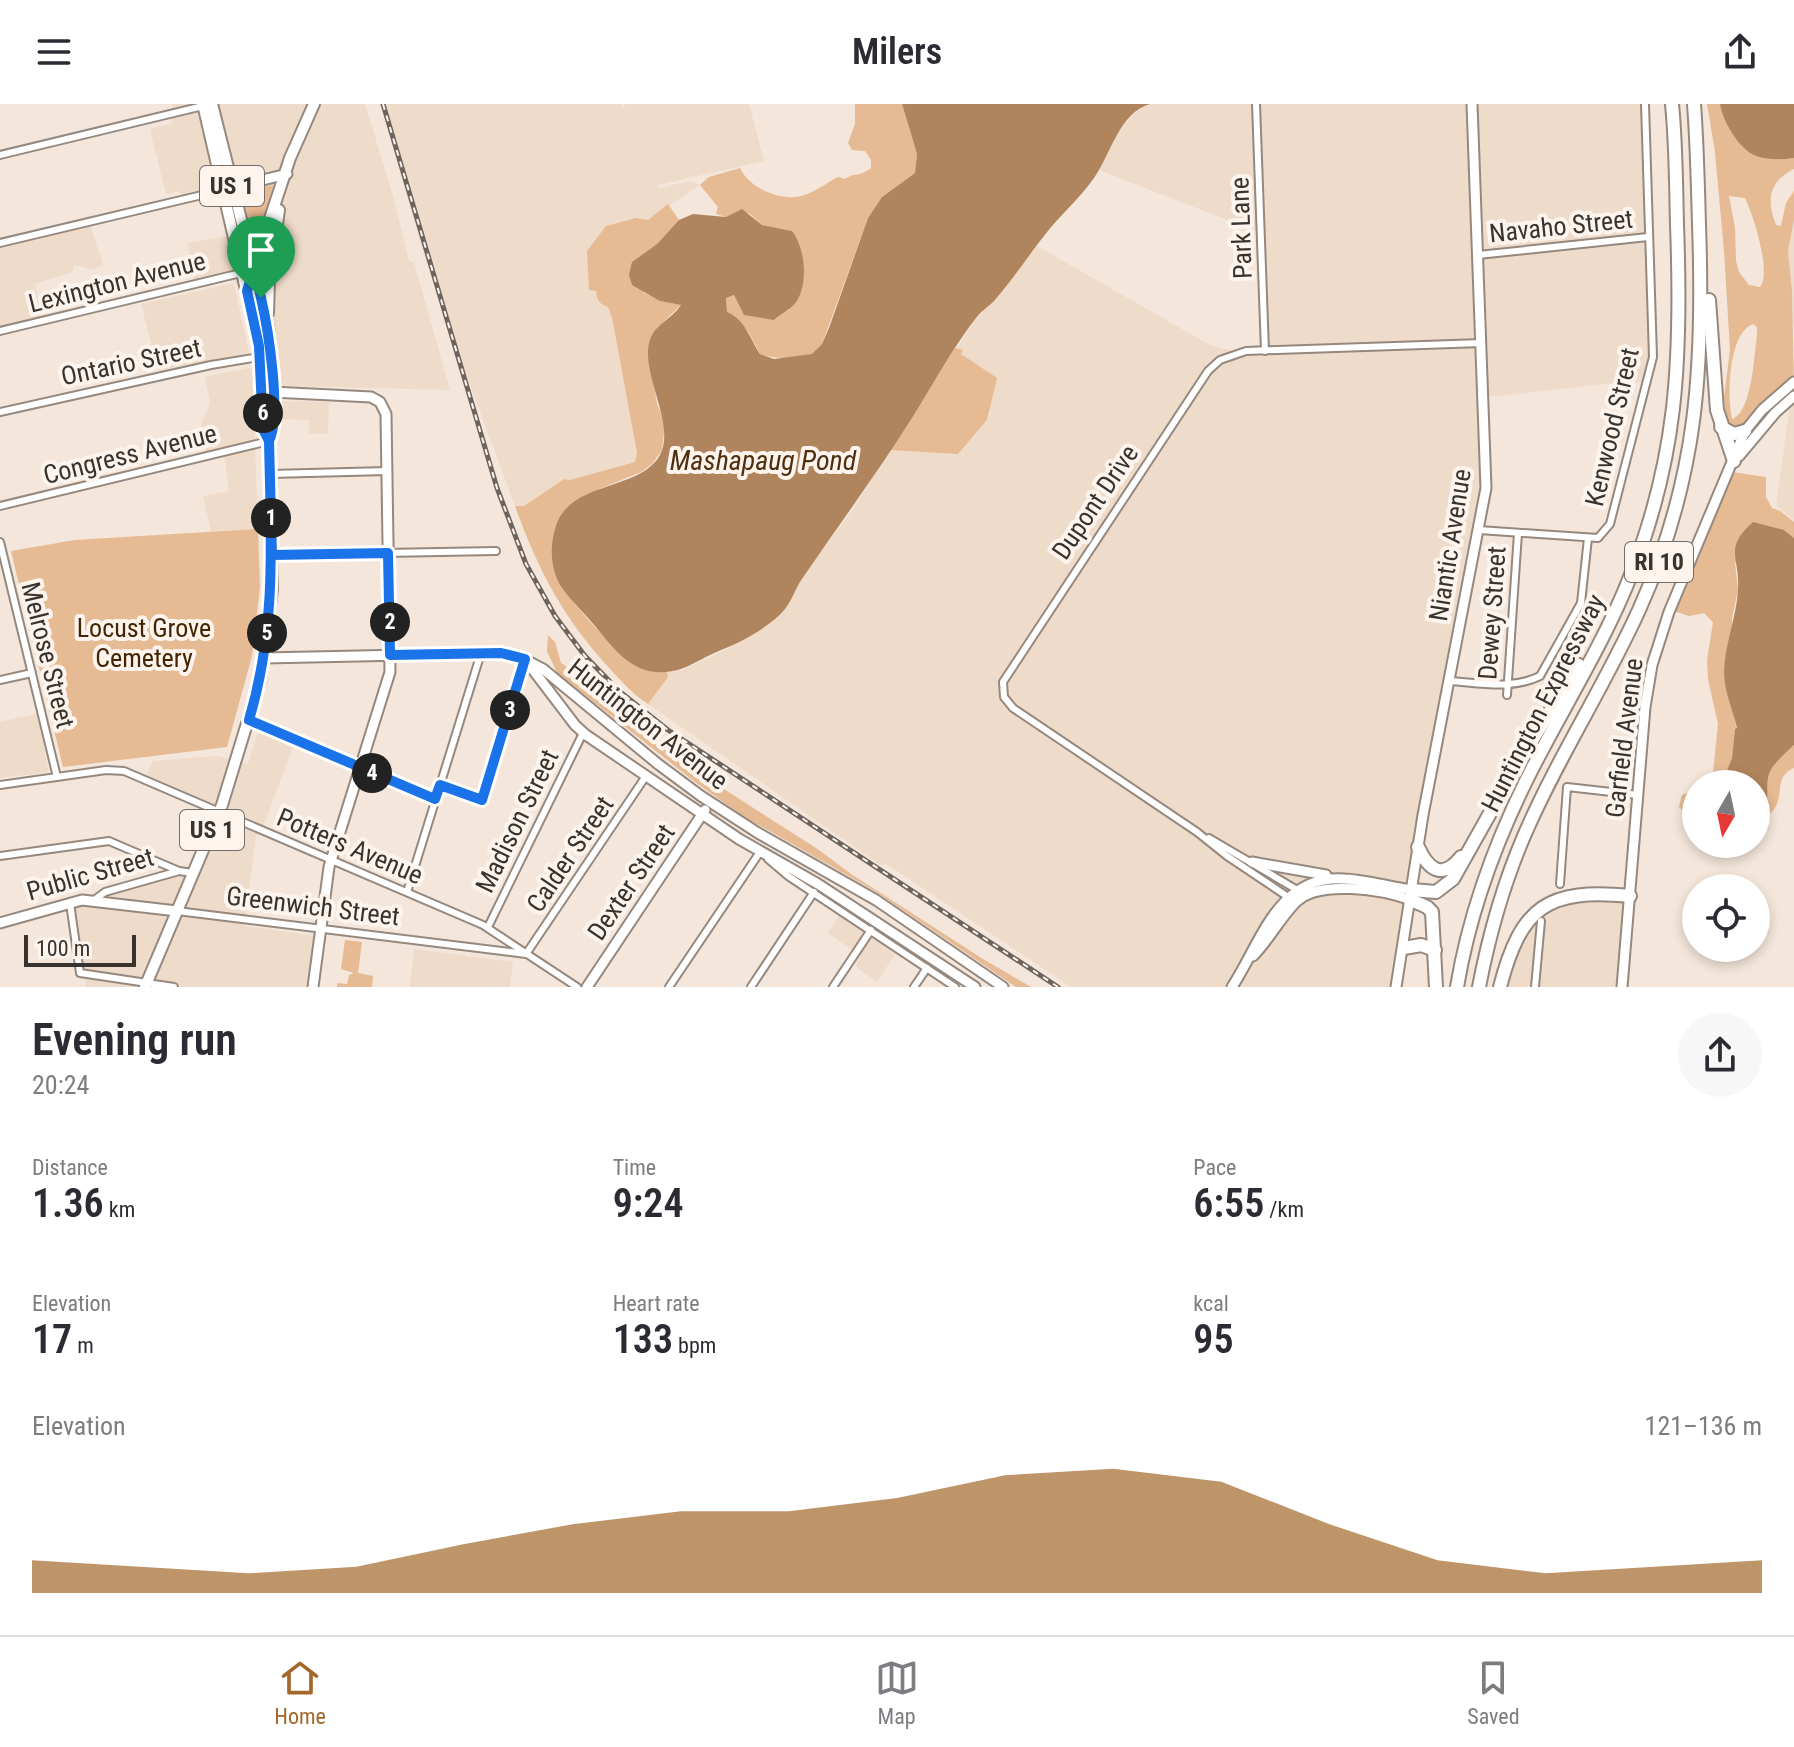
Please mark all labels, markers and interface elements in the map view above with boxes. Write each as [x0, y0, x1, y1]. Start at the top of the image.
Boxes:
icon: menu [32, 30, 76, 74]
icon: share [1718, 30, 1762, 74]
text: Milers [852, 31, 942, 73]
road number: US 1 [200, 166, 264, 206]
street label: Park Lane [1224, 177, 1258, 279]
street label: Navaho Street [1488, 204, 1634, 248]
pin [227, 216, 295, 298]
icon: arrive [239, 228, 283, 272]
street label: Lexington Avenue [25, 246, 209, 318]
street label: Ontario Street [58, 333, 204, 391]
street label: Kenwood Street [1579, 345, 1645, 509]
pin: 6 [243, 393, 283, 433]
text: 6 [257, 400, 269, 425]
street label: Congress Avenue [40, 418, 220, 490]
street label: Dupont Drive [1046, 439, 1144, 565]
water label: Mashapaug Pond [670, 444, 857, 477]
street label: Niantic Avenue [1423, 467, 1477, 623]
pin: 1 [251, 498, 291, 538]
text: 1 [265, 505, 277, 530]
road number: RI 10 [1625, 542, 1693, 582]
street label: Dewey Street [1472, 545, 1512, 681]
street label: Melrose Street [15, 579, 81, 731]
street label: Huntington Expressway [1475, 589, 1611, 817]
pin: 2 [370, 602, 410, 642]
text: 2 [384, 609, 396, 634]
park label: Locust Grove Cemetery [77, 613, 211, 673]
pin: 5 [247, 613, 287, 653]
text: 5 [261, 620, 273, 645]
street label: Huntington Avenue [562, 652, 734, 796]
street label: Garfield Avenue [1599, 657, 1649, 819]
pin: 3 [490, 690, 530, 730]
text: 3 [504, 697, 516, 722]
street label: Madison Street [469, 745, 565, 897]
pin: 4 [352, 753, 392, 793]
text: 4 [366, 760, 378, 785]
north arrow [1682, 770, 1770, 858]
map controls [1682, 770, 1770, 962]
street label: Calder Street [520, 790, 620, 918]
street label: Potters Avenue [273, 802, 427, 890]
road number: US 1 [180, 810, 244, 850]
street label: Dexter Street [581, 818, 681, 946]
street label: Public Street [23, 842, 157, 906]
button: locate [1682, 874, 1770, 962]
street label: Greenwich Street [225, 880, 401, 932]
scale bar [24, 931, 136, 967]
text: 100 m [36, 936, 90, 961]
button: share [1678, 1013, 1762, 1097]
text: Evening run [32, 1014, 237, 1066]
text: 20:24 [32, 1070, 89, 1100]
text: Distance [32, 1155, 108, 1180]
text: Time [613, 1155, 656, 1180]
text: Pace [1193, 1155, 1236, 1180]
text: 1.36 [32, 1180, 104, 1227]
text: 9:24 [613, 1180, 684, 1227]
text: 6:55 [1193, 1180, 1264, 1227]
text: km [104, 1197, 135, 1222]
text: /km [1264, 1197, 1304, 1222]
text: Elevation [32, 1291, 111, 1316]
text: Heart rate [613, 1291, 700, 1316]
text: kcal [1193, 1291, 1229, 1316]
text: 17 [32, 1316, 72, 1363]
text: 133 [613, 1316, 673, 1363]
text: 95 [1193, 1316, 1234, 1363]
text: m [72, 1333, 94, 1358]
text: bpm [673, 1333, 716, 1358]
text: Elevation [32, 1411, 126, 1441]
text: 121–136 m [1645, 1411, 1762, 1441]
tab: Home [274, 1656, 326, 1729]
tab: Map [875, 1656, 919, 1729]
tab: Saved [1467, 1656, 1520, 1729]

